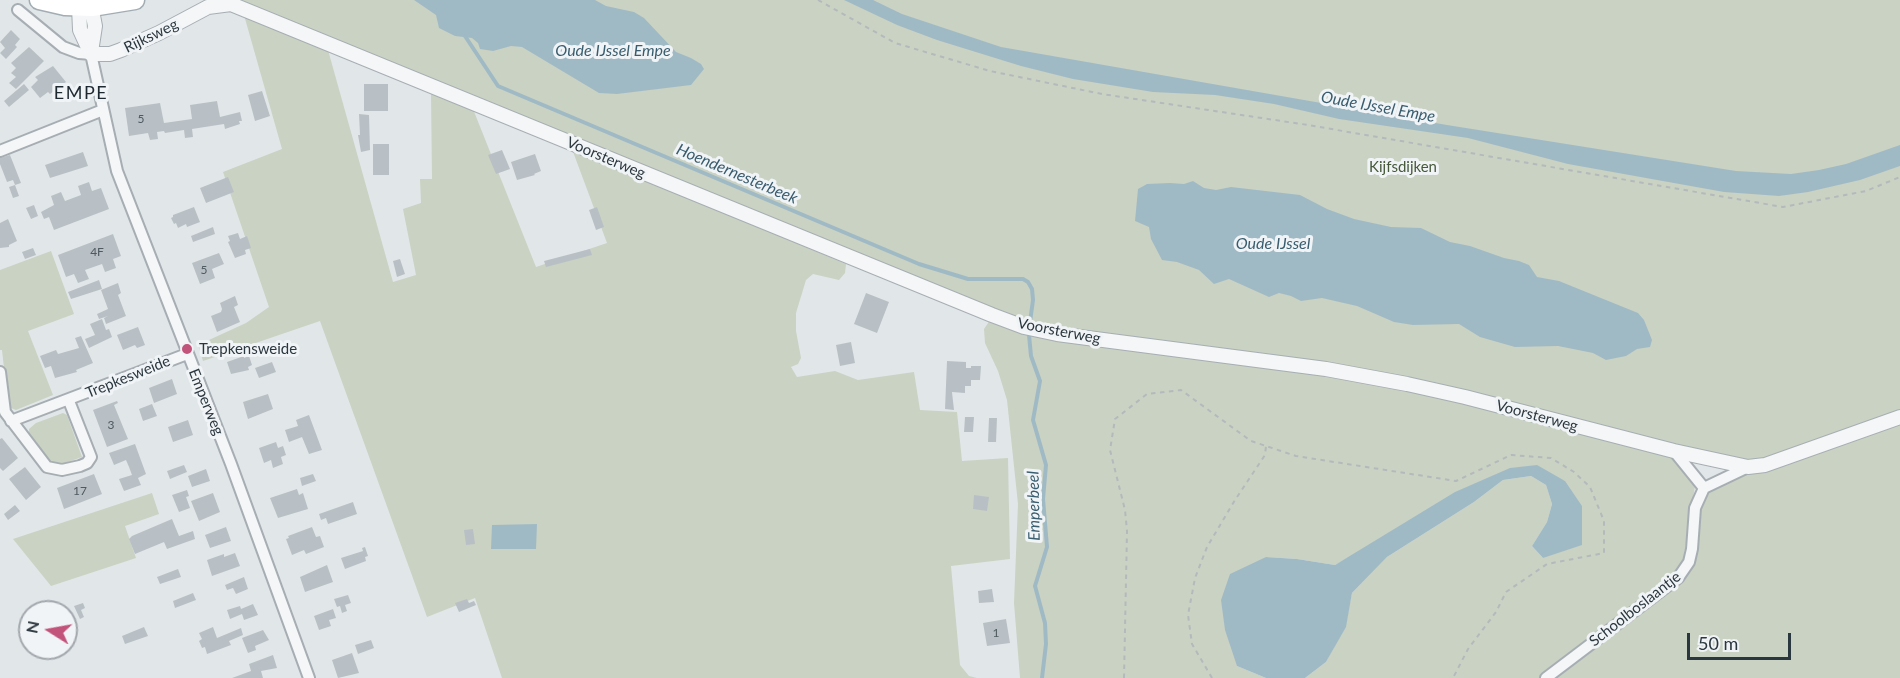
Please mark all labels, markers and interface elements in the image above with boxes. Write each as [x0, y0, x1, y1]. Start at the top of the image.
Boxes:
street label: Rijksweg [121, 15, 181, 57]
water label: Oude IJssel Empe [555, 41, 671, 61]
district label: EMPE [54, 82, 108, 104]
water label: Oude IJssel Empe [1319, 88, 1437, 126]
house number: 5 [138, 112, 144, 126]
street label: Voorsterweg [564, 133, 648, 183]
water label: Hoendernesterbeek [674, 140, 800, 208]
park label: Kijfsdijken [1369, 158, 1437, 176]
water label: Oude IJssel [1236, 234, 1310, 254]
house number: 4F [90, 245, 104, 259]
house number: 5 [201, 263, 207, 277]
street label: Voorsterweg [1016, 314, 1102, 348]
place label: Trepkensweide [199, 340, 297, 358]
marker: Trepkensweide [180, 342, 194, 356]
street label: Trepkesweide [83, 352, 173, 402]
street label: Emperweg [185, 366, 227, 438]
street label: Voorsterweg [1494, 396, 1580, 436]
house number: 3 [108, 418, 114, 432]
water label: Emperbeel [1024, 471, 1044, 541]
house number: 17 [73, 484, 87, 498]
street label: Schoolboslaantje [1586, 568, 1684, 650]
north arrow [18, 600, 78, 660]
text: N [21, 619, 42, 635]
scale bar [1690, 621, 1794, 659]
house number: 1 [993, 626, 999, 640]
text: 50 m [1698, 632, 1738, 654]

